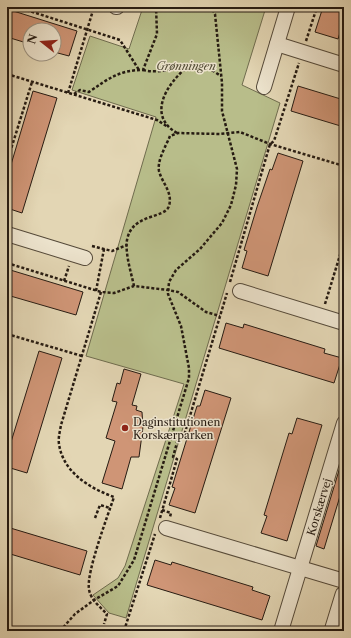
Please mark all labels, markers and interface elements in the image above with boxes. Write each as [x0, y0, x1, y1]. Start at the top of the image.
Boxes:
north arrow [22, 22, 62, 62]
text: N [24, 32, 41, 46]
park label: Grønningen [156, 59, 216, 73]
place label: Daginstitutionen Korskærparken [133, 415, 220, 442]
marker: Daginstitutionen Korskærparken [120, 423, 130, 433]
street label: Korskærvej [304, 477, 334, 537]

